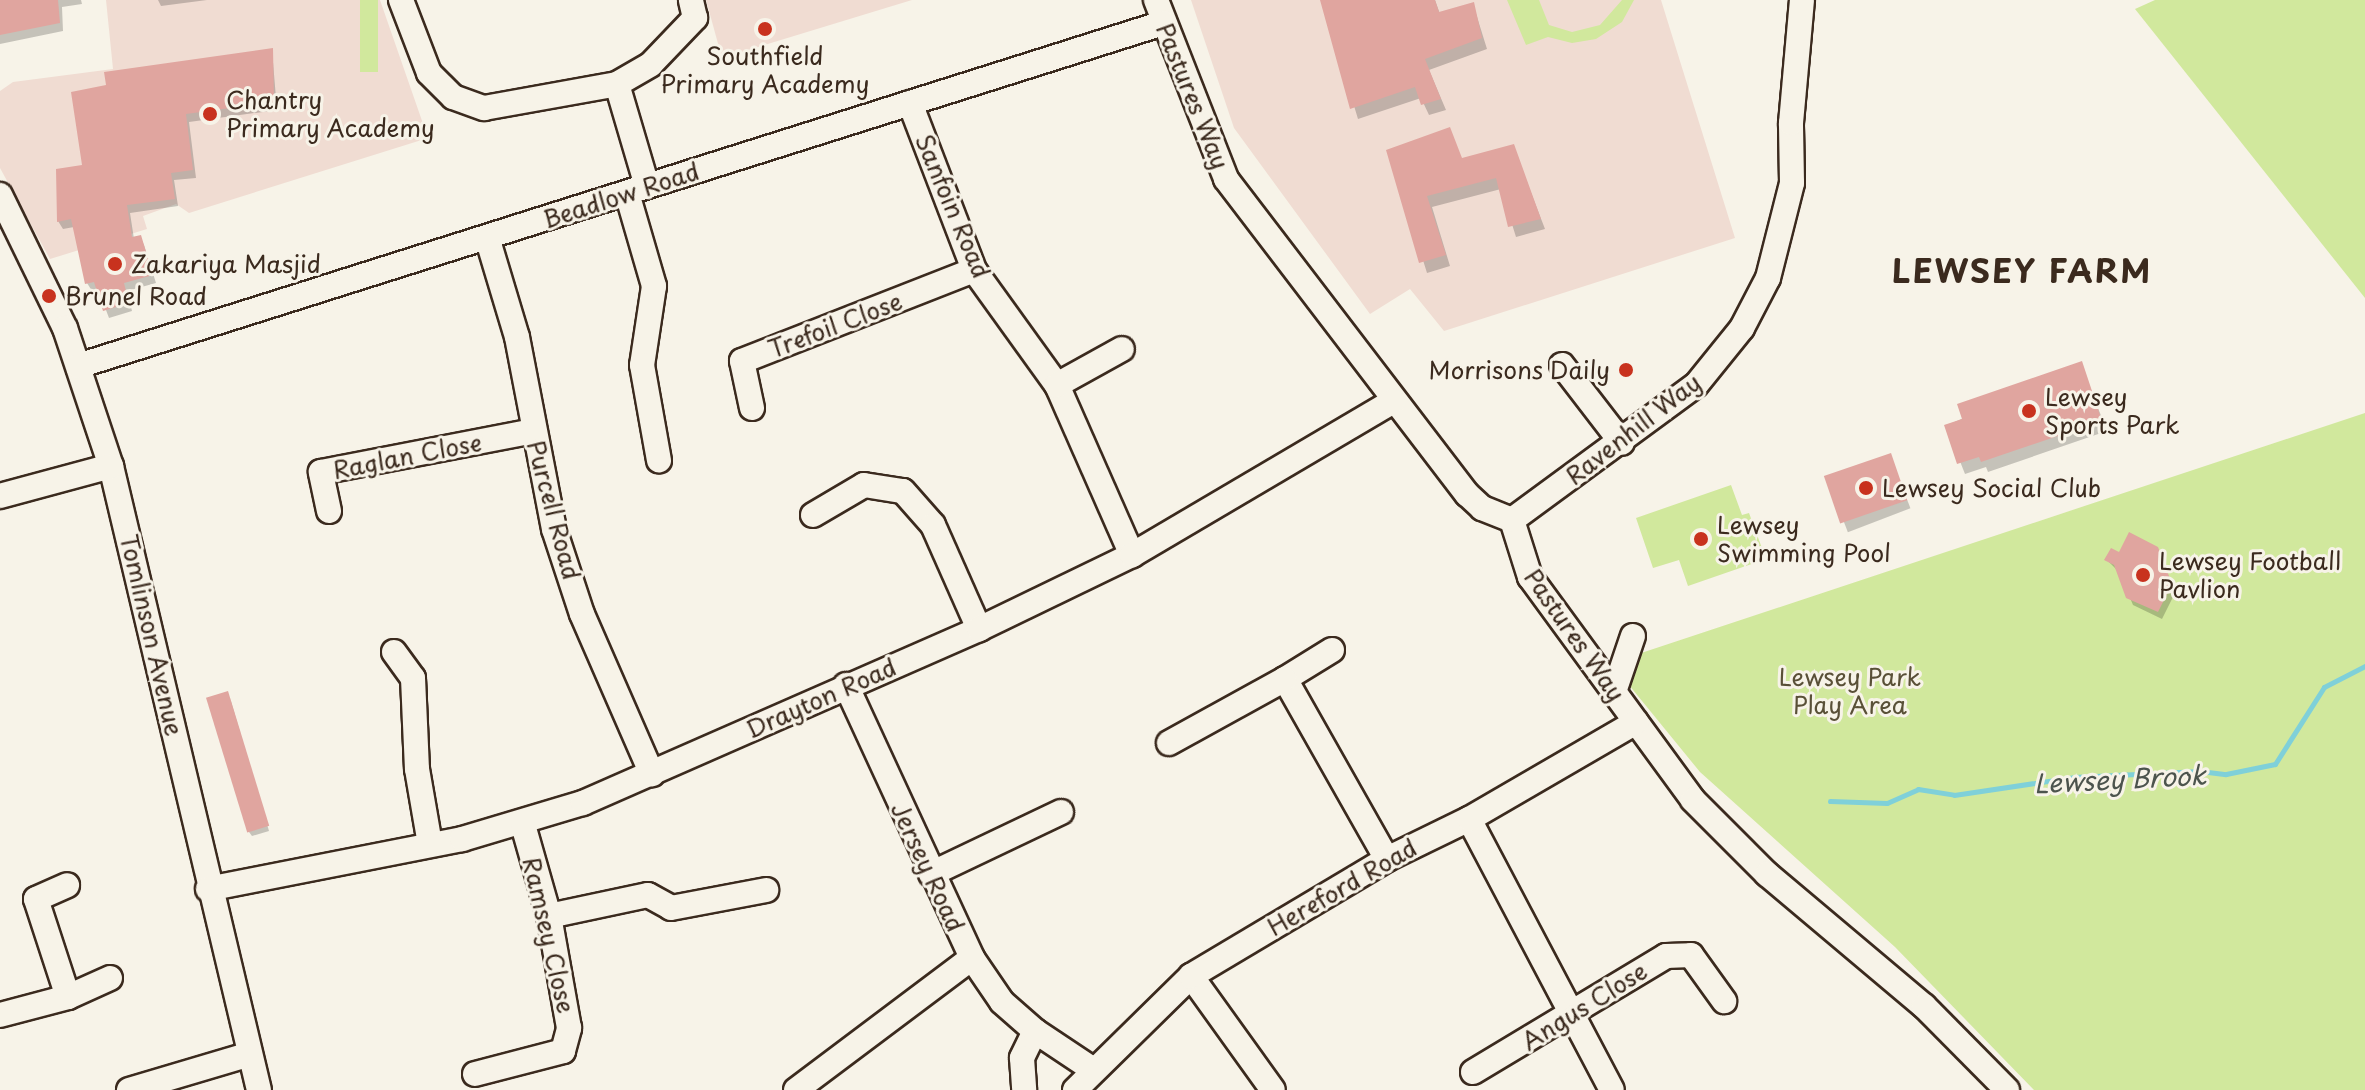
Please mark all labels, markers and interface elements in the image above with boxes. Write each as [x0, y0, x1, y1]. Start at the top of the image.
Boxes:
street label: Pastures Way [1150, 18, 1236, 174]
marker: Southfield Primary Academy [756, 20, 774, 38]
place label: Southfield Primary Academy [660, 42, 870, 98]
place label: Chantry Primary Academy [226, 86, 435, 142]
marker: Chantry Primary Academy [201, 105, 219, 123]
street label: Sanfoin Road [910, 130, 996, 282]
street label: Beadlow Road [540, 156, 702, 234]
place label: Zakariya Masjid [131, 250, 321, 278]
district label: LEWSEY FARM [1892, 251, 2152, 289]
marker: Zakariya Masjid [106, 255, 124, 273]
place label: Brunel Road [65, 282, 208, 310]
street label: Trefoil Close [764, 286, 906, 364]
marker: Brunel Road [40, 287, 58, 305]
place label: Morrisons Daily [1428, 356, 1610, 384]
marker: Morrisons Daily [1617, 361, 1635, 379]
street label: Ravenhill Way [1560, 367, 1706, 491]
place label: Lewsey Sports Park [2045, 383, 2181, 439]
marker: Lewsey Sports Park [2020, 402, 2038, 420]
street label: Raglan Close [330, 427, 484, 485]
street label: Purcell Road [521, 437, 587, 583]
place label: Lewsey Social Club [1882, 474, 2102, 502]
marker: Lewsey Social Club [1857, 479, 1875, 497]
place label: Lewsey Swimming Pool [1717, 511, 1891, 567]
marker: Lewsey Swimming Pool [1692, 530, 1710, 548]
street label: Tomlinson Avenue [115, 532, 189, 738]
place label: Lewsey Football Pavlion [2159, 547, 2342, 603]
street label: Pastures Way [1518, 563, 1632, 707]
marker: Lewsey Football Pavlion [2134, 566, 2152, 584]
street label: Drayton Road [741, 652, 901, 744]
park label: Lewsey Park Play Area [1778, 663, 1922, 719]
water label: Lewsey Brook [2032, 759, 2208, 799]
street label: Jersey Road [885, 797, 971, 937]
street label: Hereford Road [1262, 833, 1422, 941]
street label: Ramsey Close [517, 854, 581, 1016]
street label: Angus Close [1516, 956, 1652, 1056]

